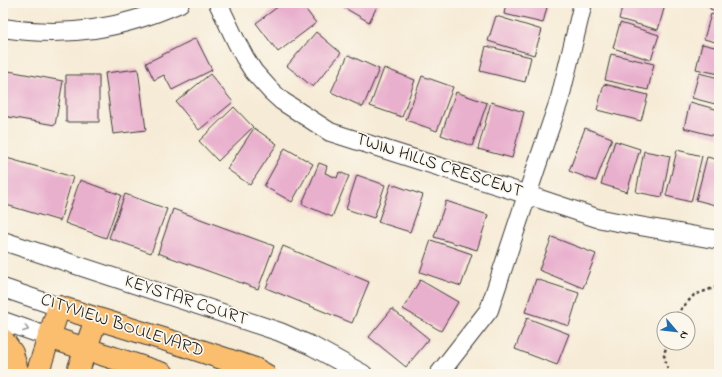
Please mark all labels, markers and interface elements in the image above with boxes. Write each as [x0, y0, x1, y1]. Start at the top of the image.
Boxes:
street label: TWIN HILLS CRESCENT [352, 127, 526, 205]
street label: KEYSTAR COURT [121, 269, 251, 333]
street label: CITYVIEW BOULEVARD [37, 287, 207, 365]
north arrow [656, 311, 696, 351]
one-way arrow [22, 324, 29, 333]
text: N [675, 328, 693, 342]

